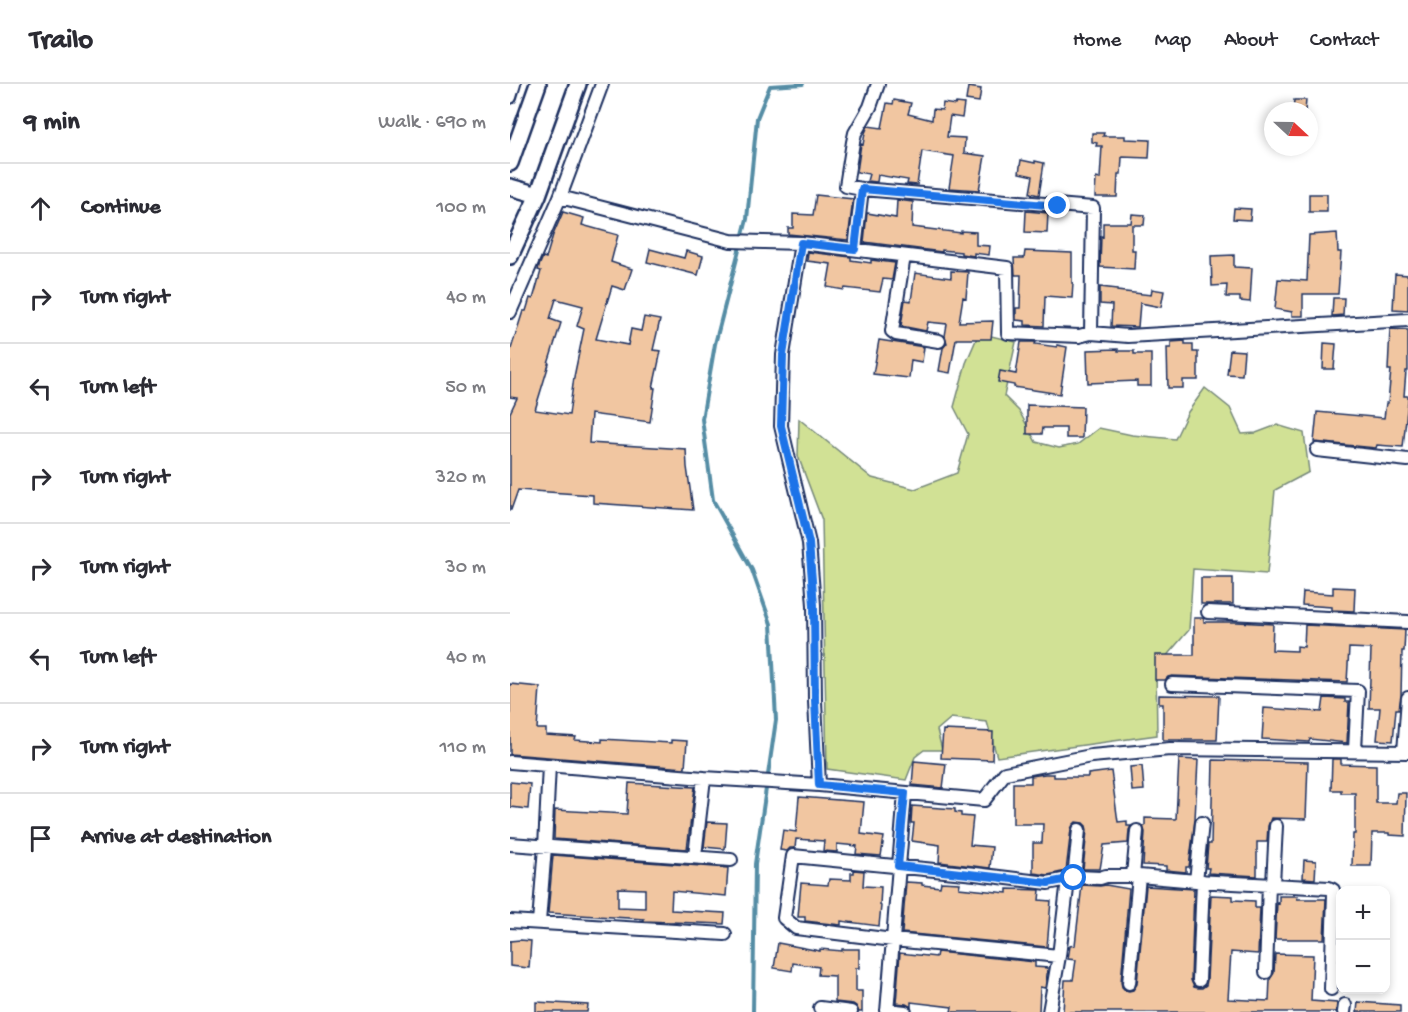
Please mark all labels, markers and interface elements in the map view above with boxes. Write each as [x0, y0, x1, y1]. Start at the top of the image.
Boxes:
text: Trailo [30, 25, 93, 58]
text: Home [1073, 29, 1121, 54]
text: Map [1154, 29, 1191, 54]
text: About [1224, 29, 1277, 54]
text: Contact [1310, 29, 1378, 54]
north arrow [1264, 102, 1318, 156]
text: 9 min [24, 108, 80, 139]
text: Walk · 690 m [378, 112, 486, 135]
icon: ahead [24, 192, 57, 225]
route end [1044, 192, 1070, 218]
text: Continue [81, 195, 161, 221]
text: 100 m [436, 197, 486, 220]
icon: right [24, 282, 57, 315]
text: Turn right [81, 285, 169, 311]
text: 40 m [446, 287, 486, 310]
icon: left [24, 372, 57, 405]
text: Turn left [81, 375, 155, 401]
text: 50 m [445, 377, 486, 400]
icon: right [24, 462, 57, 495]
text: Turn right [81, 465, 169, 491]
text: 320 m [436, 467, 486, 490]
icon: right [24, 552, 57, 585]
text: Turn right [81, 555, 169, 581]
text: 30 m [445, 557, 486, 580]
icon: left [24, 642, 57, 675]
text: Turn left [81, 645, 155, 671]
text: 40 m [446, 647, 486, 670]
icon: right [24, 732, 57, 765]
text: Turn right [81, 735, 169, 761]
text: 110 m [440, 737, 486, 760]
icon: arrive [24, 822, 57, 855]
text: Arrive at destination [81, 825, 271, 851]
route start [1060, 864, 1086, 890]
map controls [1336, 886, 1390, 994]
button: + [1336, 886, 1390, 940]
button: − [1336, 940, 1390, 994]

